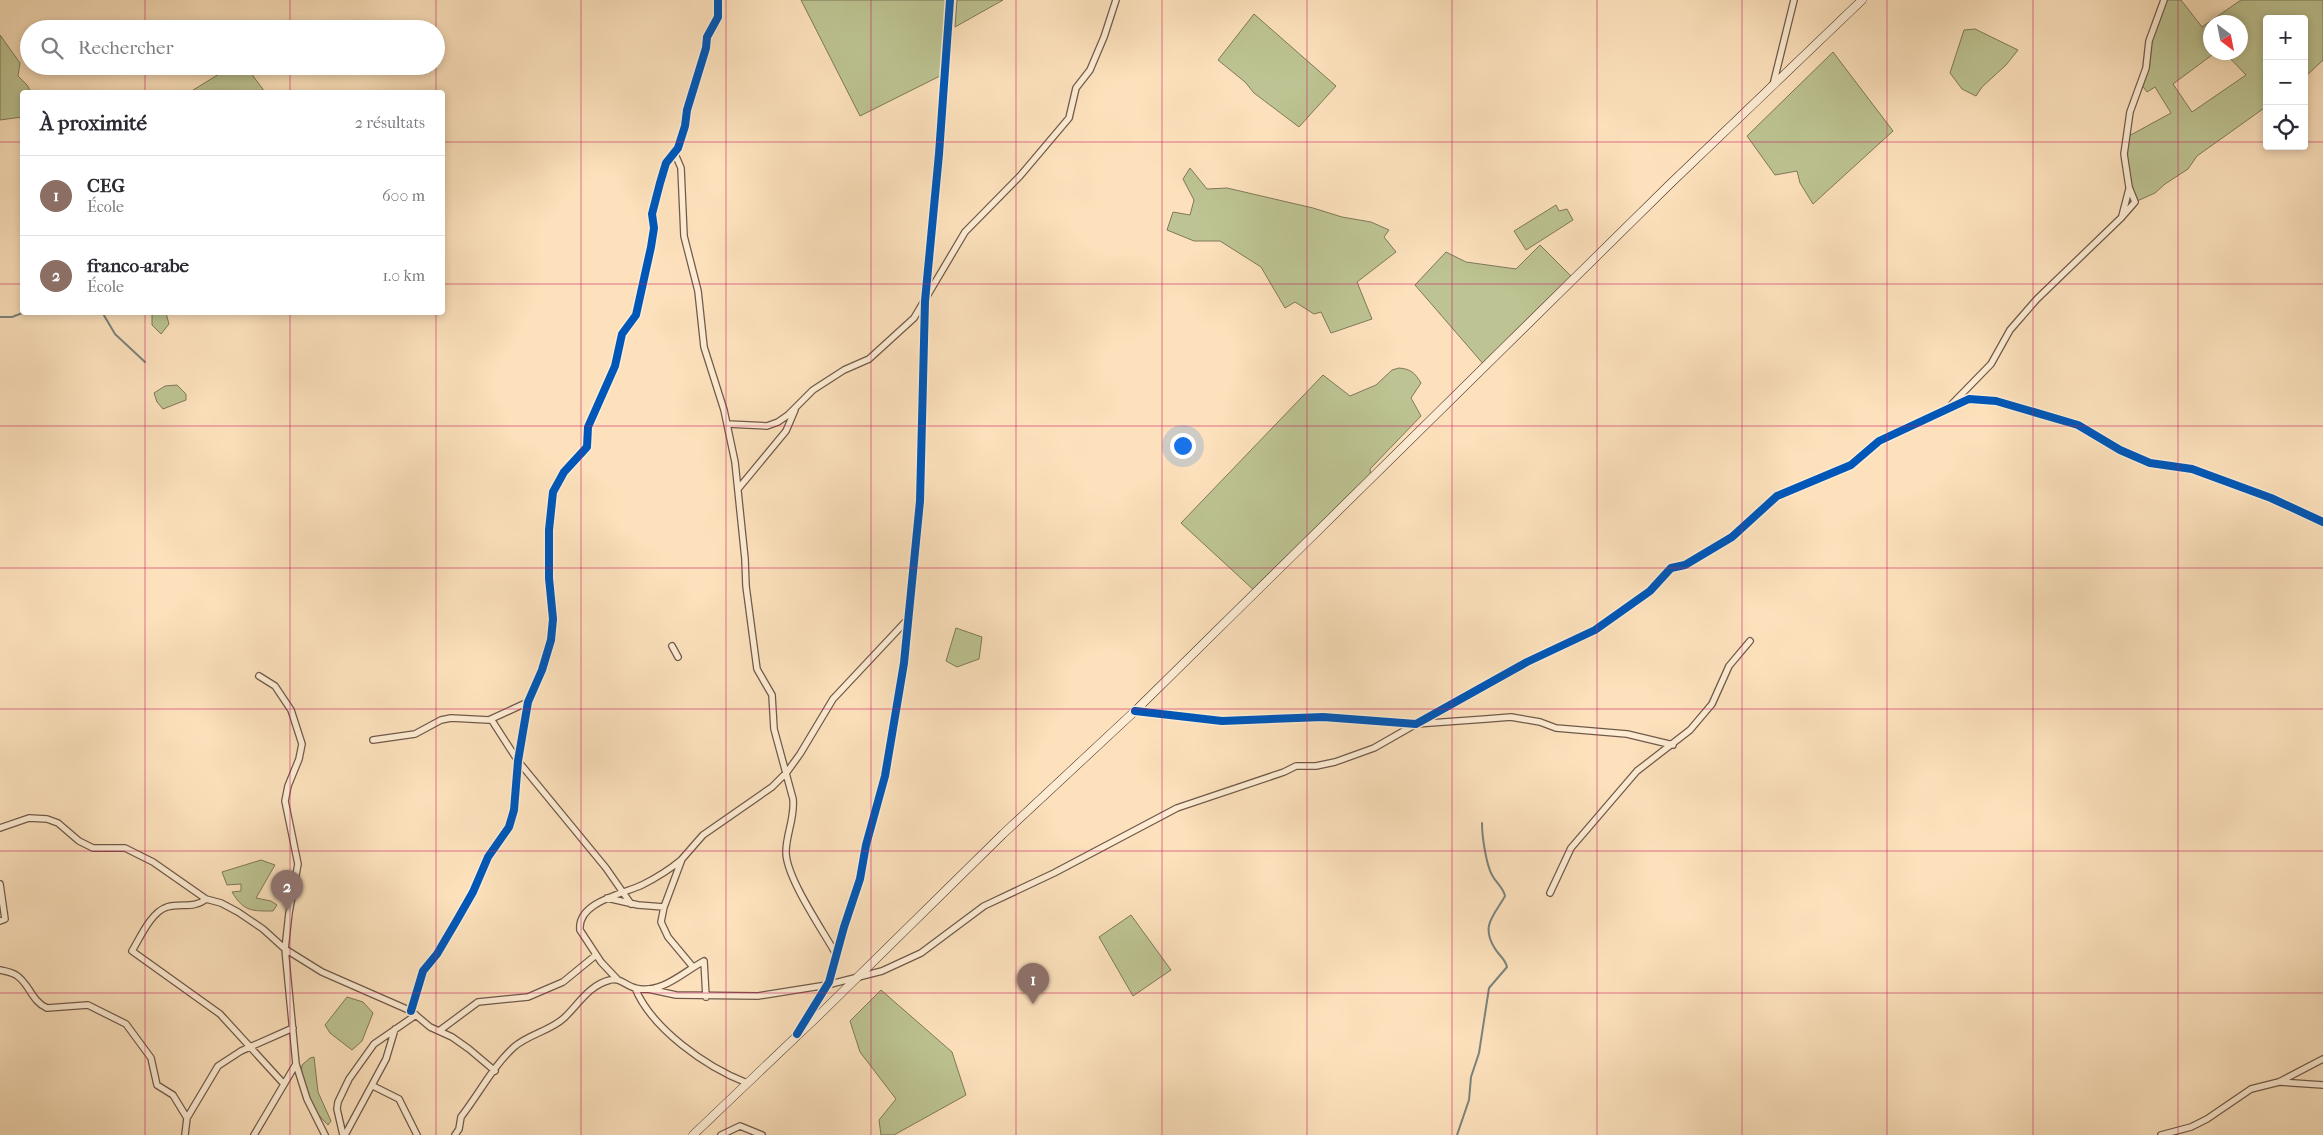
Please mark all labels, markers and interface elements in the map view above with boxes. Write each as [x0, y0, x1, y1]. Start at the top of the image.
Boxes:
north arrow [2203, 15, 2248, 60]
map controls [2263, 15, 2308, 150]
button: + [2263, 15, 2308, 60]
search box [20, 20, 445, 75]
icon: search [38, 34, 66, 62]
text: Rechercher [78, 37, 174, 59]
button: − [2263, 60, 2308, 105]
button: locate [2263, 105, 2308, 150]
text: À proximité [40, 111, 147, 135]
text: 2 résultats [355, 113, 425, 132]
text: CEG [87, 175, 125, 197]
text: 1 [53, 186, 59, 205]
text: 600 m [382, 186, 425, 205]
text: École [87, 197, 124, 216]
text: franco-arabe [87, 255, 189, 277]
text: 2 [52, 266, 60, 285]
text: 1.0 km [382, 266, 425, 285]
text: École [87, 277, 124, 296]
your location [1170, 433, 1196, 459]
pin: 2 [271, 870, 303, 911]
pin: 1 [1017, 963, 1049, 1004]

